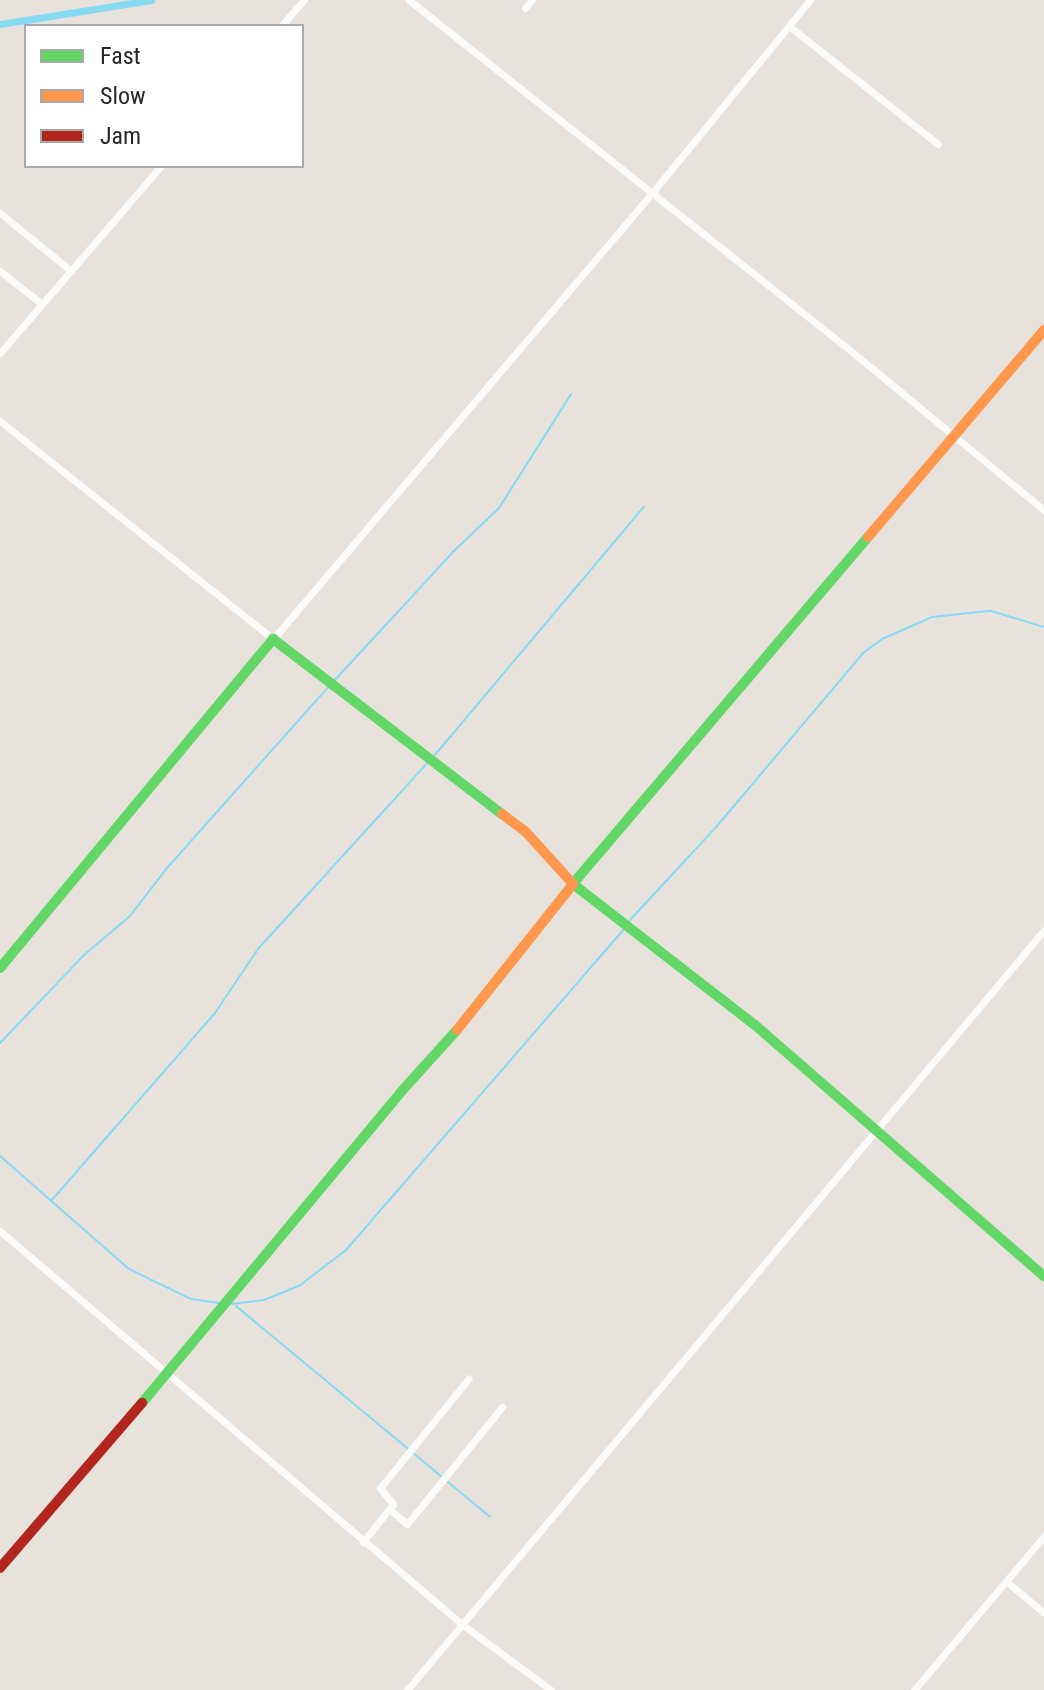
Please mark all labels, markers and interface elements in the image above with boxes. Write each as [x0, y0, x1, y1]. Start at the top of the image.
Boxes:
legend [24, 24, 304, 168]
text: Fast [100, 42, 141, 70]
text: Slow [100, 82, 146, 110]
text: Jam [100, 122, 141, 150]

